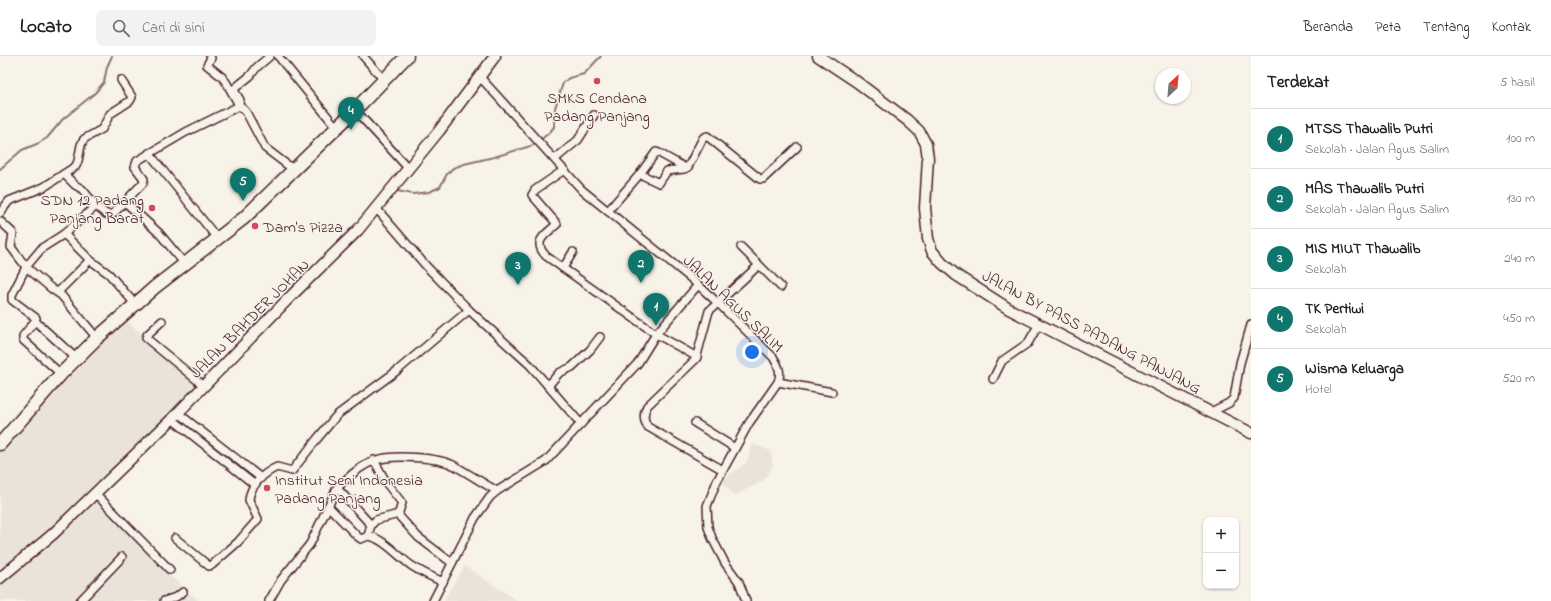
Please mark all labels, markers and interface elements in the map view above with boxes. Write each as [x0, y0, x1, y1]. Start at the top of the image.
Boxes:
search box [96, 10, 376, 46]
text: Locato [20, 14, 72, 41]
icon: search [110, 17, 132, 39]
text: Cari di sini [142, 17, 205, 39]
text: Beranda [1303, 17, 1353, 38]
text: Peta [1375, 17, 1401, 38]
text: Tentang [1423, 17, 1470, 38]
text: Kontak [1492, 17, 1531, 38]
north arrow [1155, 68, 1191, 104]
text: Terdekat [1267, 70, 1329, 95]
text: 5 hasil [1500, 73, 1535, 92]
marker: SMKS Cendana Padang Panjang [592, 76, 602, 86]
place label: SMKS Cendana Padang Panjang [544, 87, 650, 129]
pin: 4 [338, 97, 364, 130]
text: MTSS Thawalib Putri [1305, 118, 1433, 140]
text: 1 [1278, 129, 1282, 148]
text: 100 m [1506, 129, 1535, 148]
text: Sekolah · Jalan Agus Salim [1305, 140, 1449, 159]
pin: 5 [230, 168, 256, 201]
text: MAS Thawalib Putri [1305, 178, 1424, 200]
place label: SDN 12 Padang Panjang Barat [40, 189, 145, 231]
text: 2 [1277, 189, 1283, 208]
text: 130 m [1507, 189, 1535, 208]
text: Sekolah · Jalan Agus Salim [1305, 200, 1449, 219]
marker: SDN 12 Padang Panjang Barat [147, 203, 157, 213]
place label: Dam's Pizza [262, 216, 343, 240]
marker: Dam's Pizza [250, 221, 260, 231]
text: MIS MIUT Thawalib [1305, 238, 1420, 260]
text: 3 [1277, 249, 1283, 268]
text: 240 m [1504, 249, 1535, 268]
pin: 2 [628, 250, 654, 283]
street label: JALAN AGUS SALIM [677, 250, 788, 359]
pin: 3 [505, 252, 531, 285]
street label: JALAN BAHDER JOHAN [185, 254, 316, 385]
text: Sekolah [1305, 260, 1347, 279]
street label: JALAN BY PASS PADANG PANJANG [977, 265, 1205, 401]
pin: 1 [643, 293, 669, 326]
text: TK Pertiwi [1305, 298, 1364, 320]
text: 4 [1277, 309, 1283, 328]
text: 450 m [1503, 309, 1535, 328]
text: Sekolah [1305, 320, 1347, 339]
your location [742, 342, 762, 362]
text: Wisma Keluarga [1305, 358, 1404, 380]
text: 5 [1276, 369, 1284, 388]
text: 520 m [1502, 369, 1535, 388]
text: Hotel [1305, 380, 1332, 399]
place label: Institut Seni Indonesia Padang Panjang [275, 469, 423, 511]
marker: Institut Seni Indonesia Padang Panjang [262, 483, 272, 493]
map controls [1203, 517, 1239, 589]
button: + [1203, 517, 1239, 553]
button: − [1203, 553, 1239, 589]

